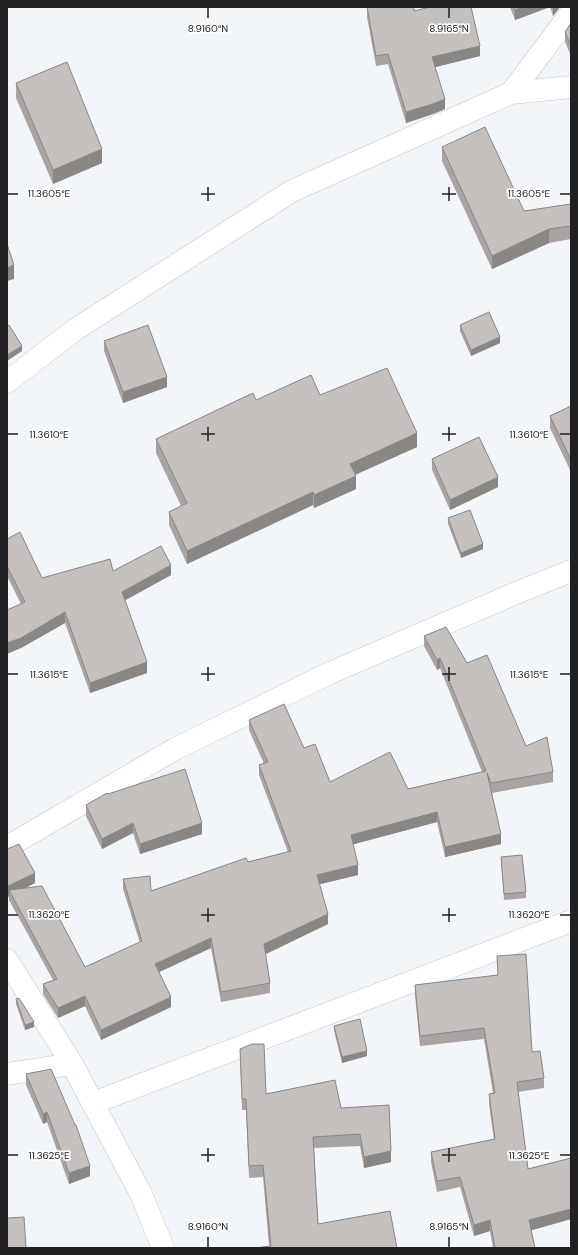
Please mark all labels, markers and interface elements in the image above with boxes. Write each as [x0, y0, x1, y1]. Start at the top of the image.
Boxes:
text: 8.9160°N [188, 22, 228, 35]
text: 8.9165°N [429, 22, 469, 35]
text: 11.3605°E [28, 187, 71, 200]
text: 11.3605°E [508, 187, 551, 200]
text: 11.3610°E [29, 428, 69, 441]
text: 11.3610°E [509, 428, 549, 441]
text: 11.3615°E [30, 668, 69, 681]
text: 11.3615°E [510, 668, 549, 681]
text: 11.3620°E [28, 908, 70, 921]
text: 11.3620°E [508, 908, 550, 921]
text: 11.3625°E [28, 1149, 70, 1162]
text: 11.3625°E [508, 1149, 550, 1162]
text: 8.9160°N [188, 1220, 228, 1233]
text: 8.9165°N [429, 1220, 469, 1233]

